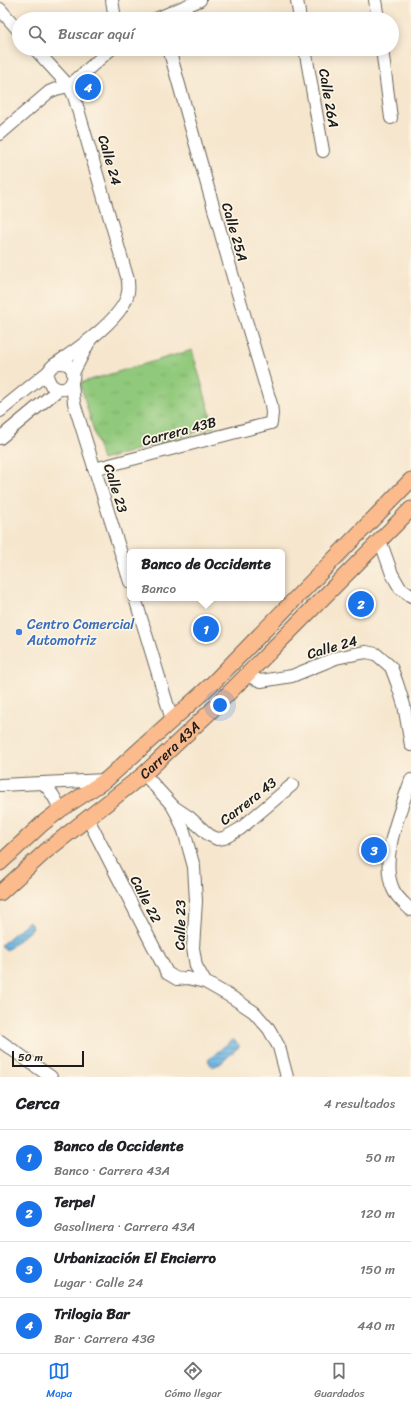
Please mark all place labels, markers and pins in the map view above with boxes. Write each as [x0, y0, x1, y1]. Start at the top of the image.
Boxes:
pin: 4 [75, 72, 101, 102]
pin: 2 [348, 589, 374, 619]
place label: Centro Comercial Automotriz [26, 612, 135, 653]
pin: 1 [193, 614, 219, 644]
marker: Centro Comercial Automotriz [14, 627, 24, 637]
pin: 3 [361, 835, 387, 865]

